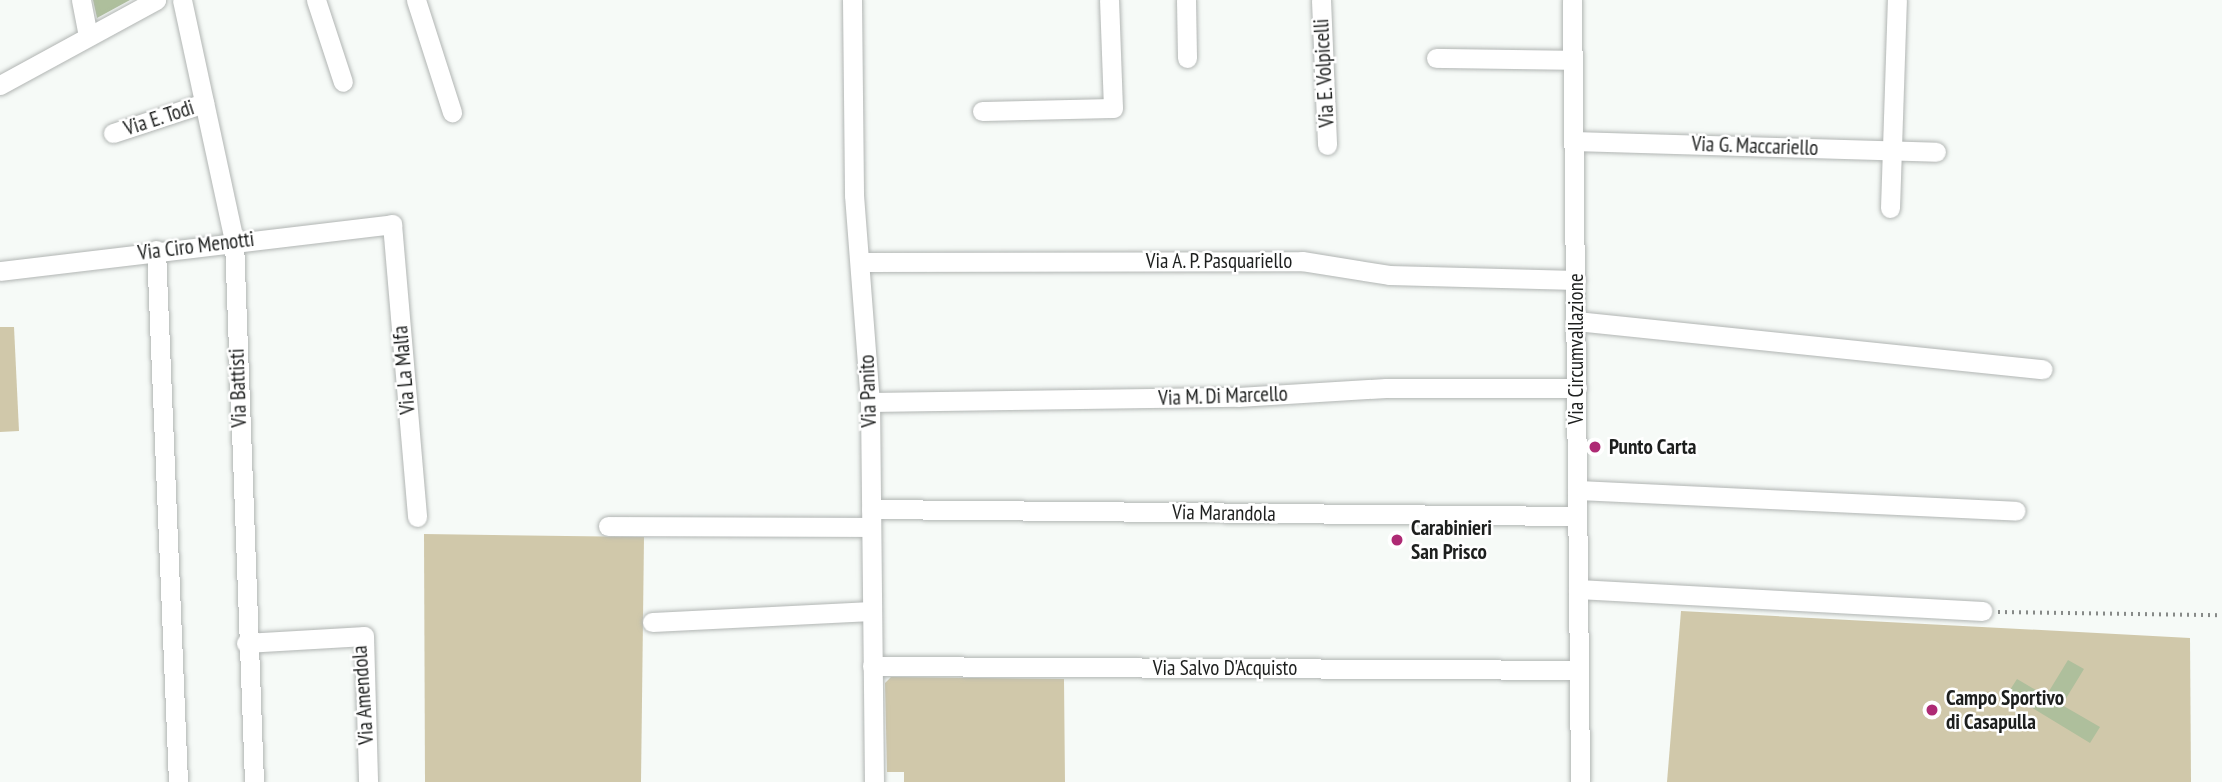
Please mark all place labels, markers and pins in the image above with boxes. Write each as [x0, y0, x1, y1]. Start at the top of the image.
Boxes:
place label: Punto Carta [1609, 434, 1697, 460]
marker: Punto Carta [1587, 439, 1603, 455]
place label: Carabinieri San Prisco [1411, 515, 1492, 565]
marker: Carabinieri San Prisco [1389, 532, 1405, 548]
place label: Campo Sportivo di Casapulla [1946, 685, 2064, 735]
marker: Campo Sportivo di Casapulla [1924, 702, 1940, 718]

